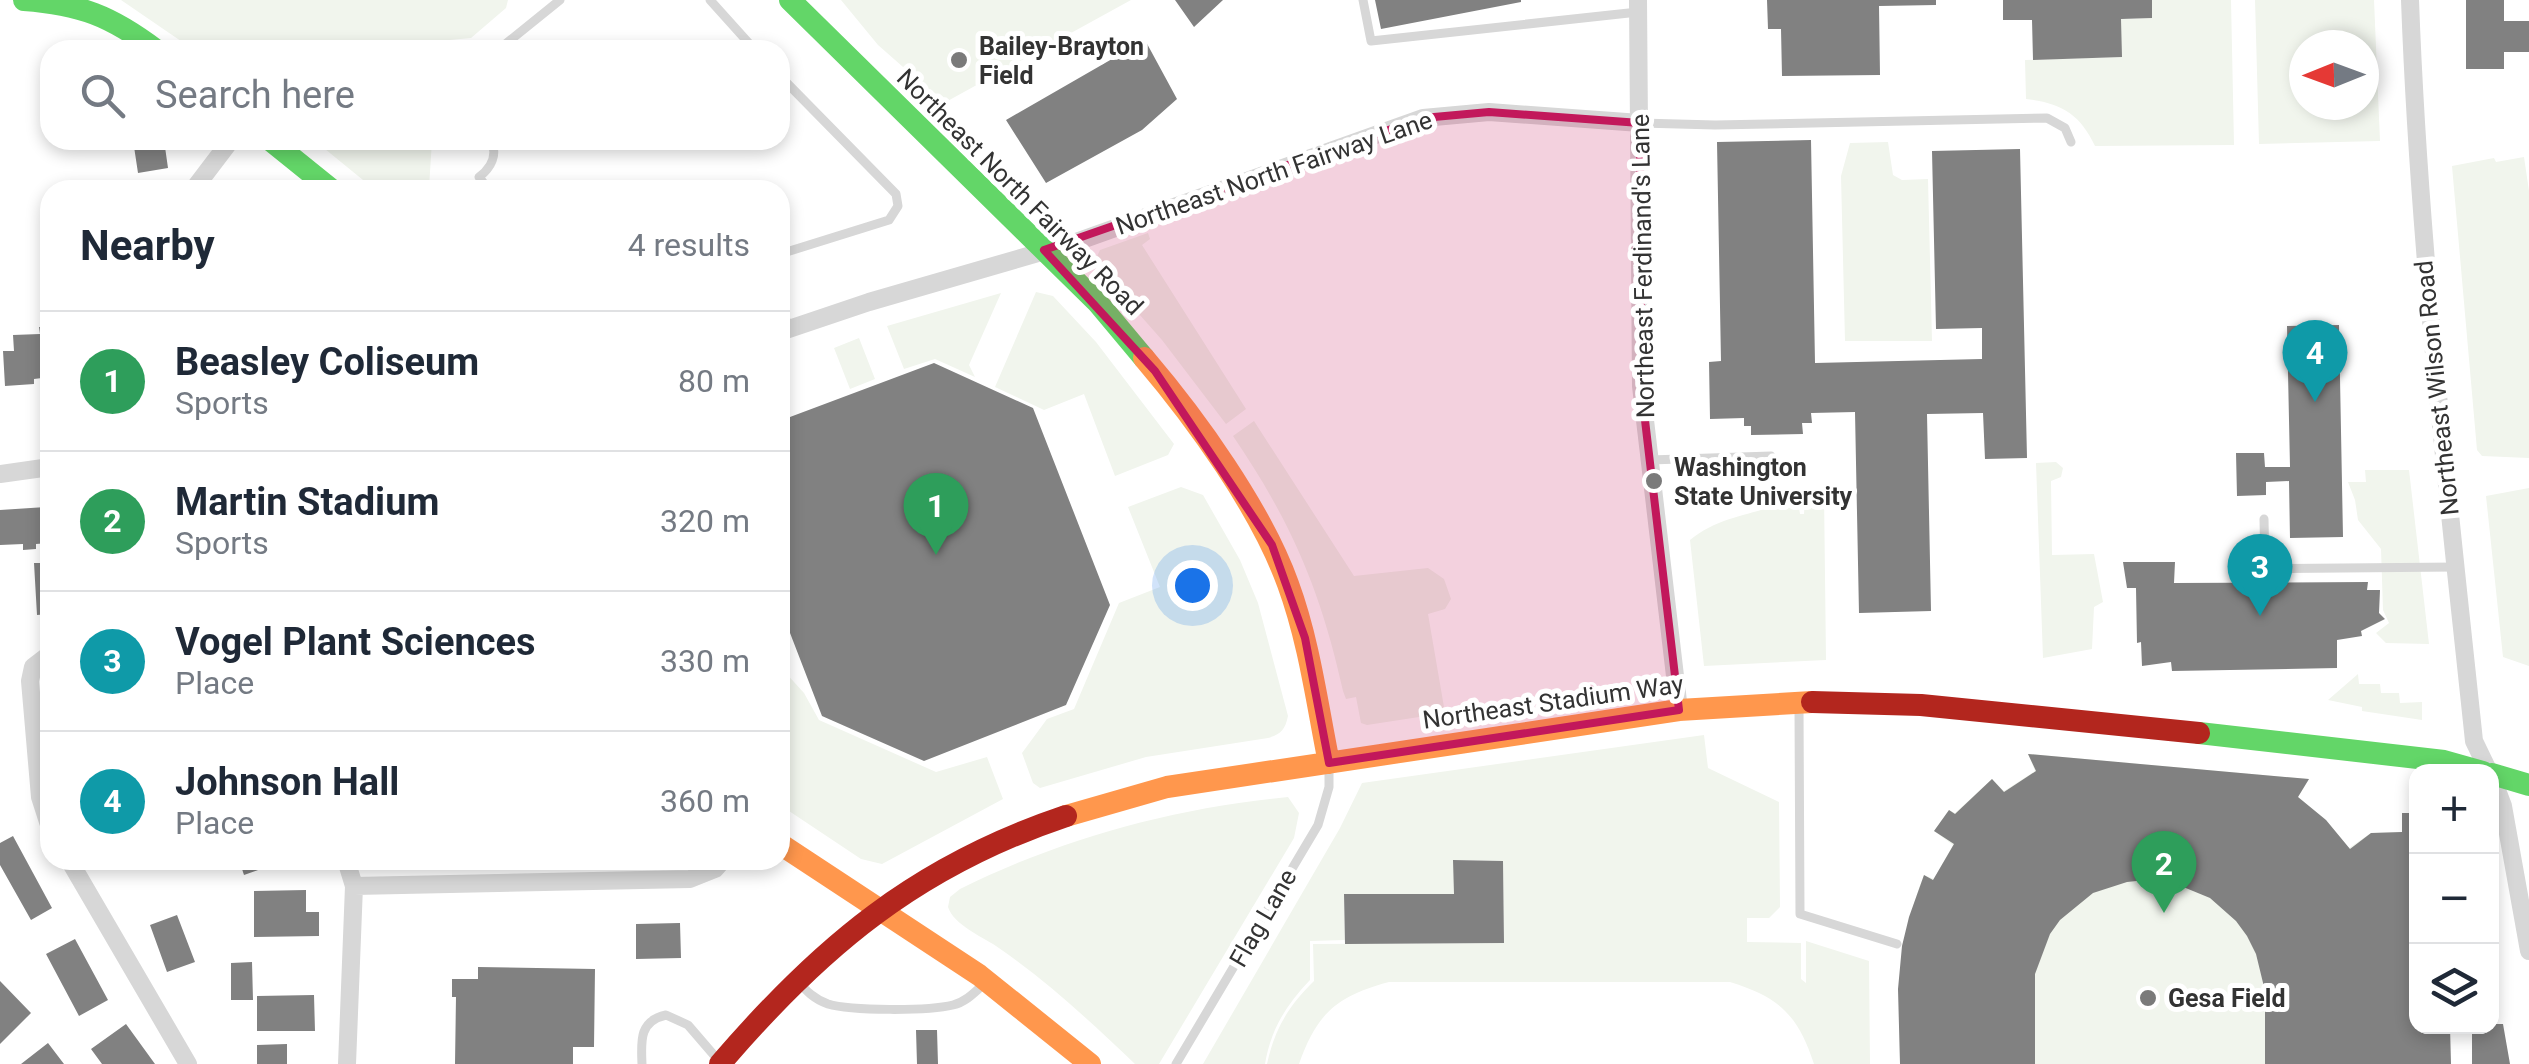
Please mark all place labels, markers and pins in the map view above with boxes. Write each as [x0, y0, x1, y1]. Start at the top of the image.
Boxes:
place label: Bailey-Brayton Field [979, 32, 1144, 90]
marker: Bailey-Brayton Field [948, 49, 970, 71]
pin: 4 [2282, 320, 2348, 402]
place label: Washington State University [1674, 453, 1853, 511]
marker: Washington State University [1643, 470, 1665, 492]
pin: 1 [904, 472, 968, 555]
pin: 3 [2228, 534, 2292, 616]
pin: 2 [2132, 830, 2196, 913]
place label: Gesa Field [2168, 984, 2286, 1013]
marker: Gesa Field [2137, 987, 2159, 1009]

